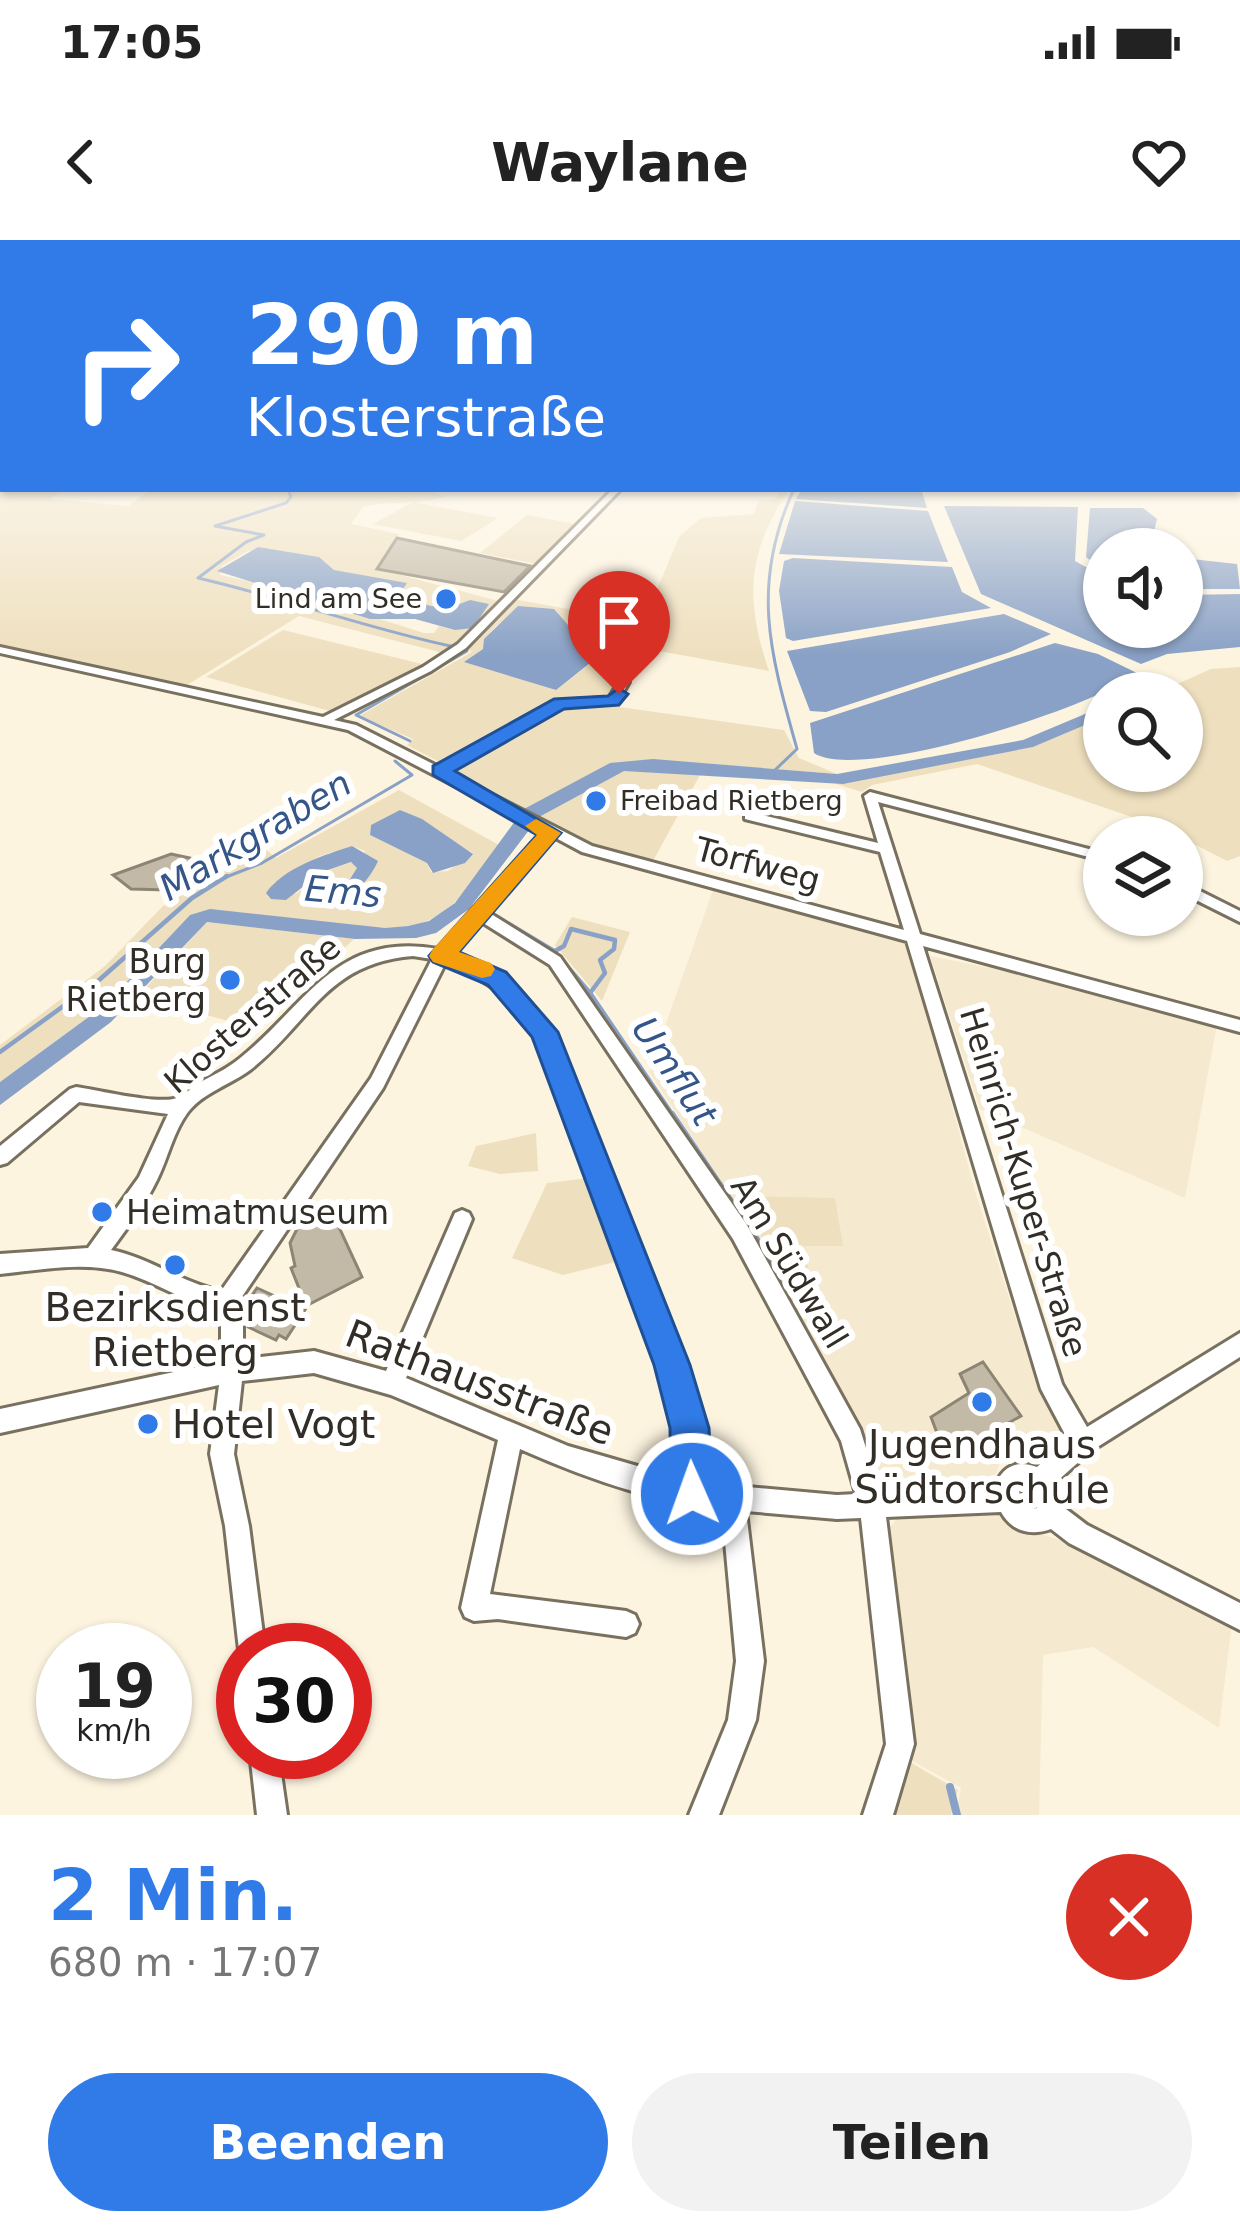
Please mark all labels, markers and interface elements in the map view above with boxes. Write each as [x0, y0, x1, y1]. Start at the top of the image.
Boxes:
text: 17:05 [60, 16, 203, 69]
icon: back [48, 129, 114, 195]
icon: heart [1126, 129, 1192, 195]
text: Waylane [491, 131, 749, 194]
text: 290 m [246, 286, 538, 384]
icon: right [48, 288, 204, 444]
text: Klosterstraße [246, 386, 606, 449]
map controls [1083, 528, 1203, 936]
button: sound [1083, 528, 1203, 648]
pin [568, 571, 670, 694]
place label: Lind am See [255, 583, 422, 614]
marker: Lind am See [433, 586, 459, 612]
icon: arrive [586, 589, 652, 655]
button: search [1083, 672, 1203, 792]
water label: Markgraben [152, 762, 359, 909]
place label: Freibad Rietberg [620, 785, 843, 816]
marker: Freibad Rietberg [583, 788, 609, 814]
button: layers [1083, 816, 1203, 936]
street label: Torfweg [690, 829, 825, 900]
water label: Ems [303, 868, 383, 915]
street label: Klosterstraße [157, 927, 348, 1101]
place label: Burg Rietberg [65, 942, 206, 1019]
marker: Burg Rietberg [217, 967, 243, 993]
street label: Heinrich-Kuper-Straße [952, 1003, 1095, 1362]
water label: Umflut [624, 1009, 727, 1135]
street label: Am Südwall [723, 1169, 856, 1355]
place label: Heimatmuseum [126, 1193, 389, 1232]
marker: Heimatmuseum [89, 1199, 115, 1225]
marker: Bezirksdienst Rietberg [162, 1252, 188, 1278]
place label: Bezirksdienst Rietberg [45, 1285, 305, 1375]
street label: Rathausstraße [340, 1311, 620, 1454]
marker: Jugendhaus Südtorschule [969, 1389, 995, 1415]
place label: Hotel Vogt [172, 1402, 375, 1447]
marker: Hotel Vogt [135, 1411, 161, 1437]
place label: Jugendhaus Südtorschule [854, 1422, 1110, 1512]
position arrow [629, 1431, 755, 1557]
speed limit sign: 30 [216, 1623, 372, 1779]
text: 19 [72, 1651, 156, 1721]
text: km/h [76, 1713, 152, 1748]
text: 2 Min. [48, 1853, 298, 1937]
button: close [1066, 1854, 1192, 1980]
text: 680 m · 17:07 [48, 1940, 322, 1985]
button: Beenden [48, 2073, 608, 2211]
button: Teilen [632, 2073, 1192, 2211]

